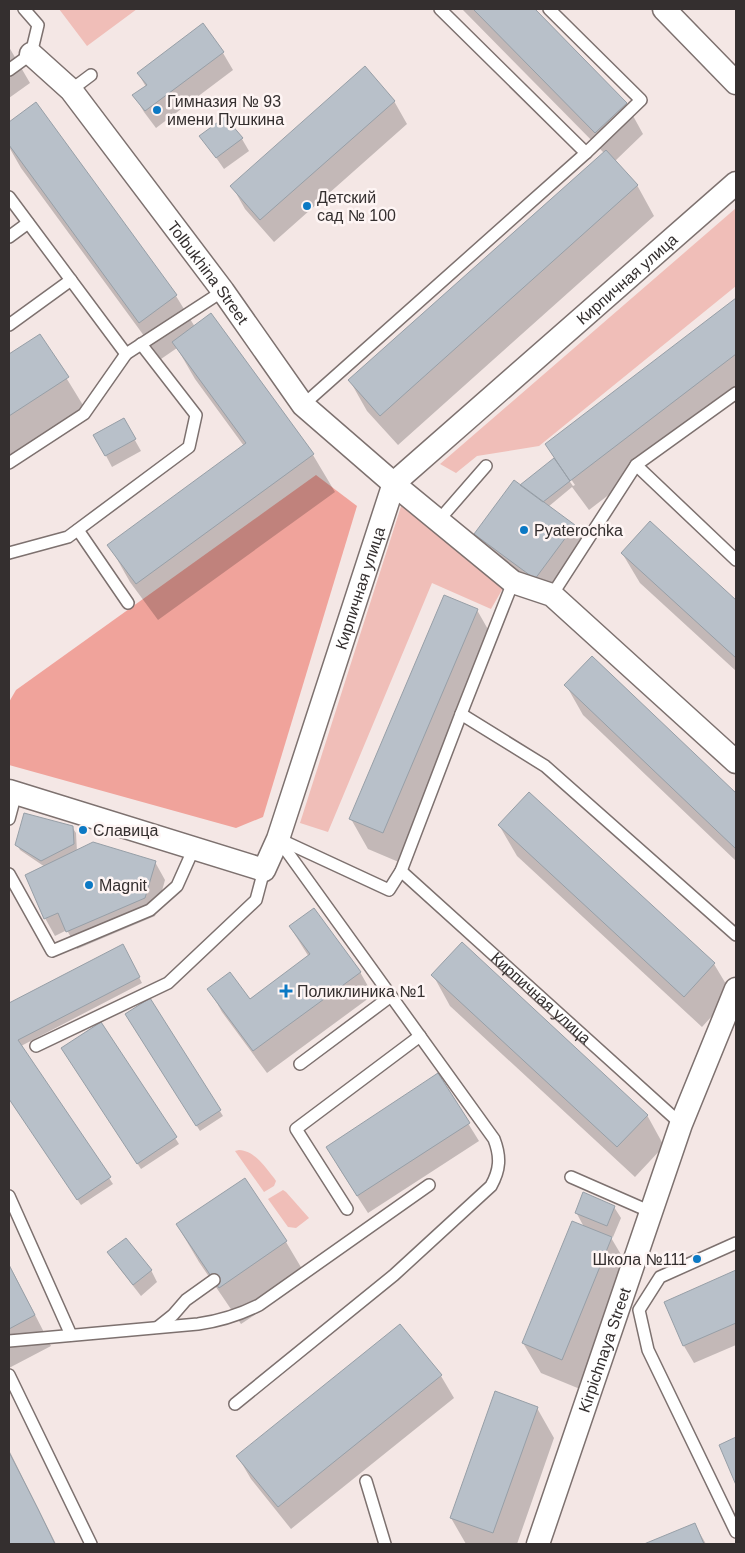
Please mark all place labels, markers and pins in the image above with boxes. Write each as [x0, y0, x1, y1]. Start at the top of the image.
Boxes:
place label: Гимназия № 93 имени Пушкина [167, 93, 284, 128]
marker: Гимназия № 93 имени Пушкина [151, 104, 163, 116]
place label: Детский сад № 100 [317, 189, 396, 224]
marker: Детский сад № 100 [301, 200, 313, 212]
place label: Pyaterochka [534, 522, 623, 539]
marker: Pyaterochka [518, 524, 530, 536]
place label: Славица [93, 822, 158, 839]
marker: Славица [77, 824, 89, 836]
place label: Magnit [99, 877, 148, 894]
marker: Magnit [83, 879, 95, 891]
place label: Поликлиника №1 [297, 983, 425, 1000]
marker: Поликлиника №1 [279, 984, 293, 998]
place label: Школа №111 [592, 1251, 687, 1268]
marker: Школа №111 [691, 1253, 703, 1265]

